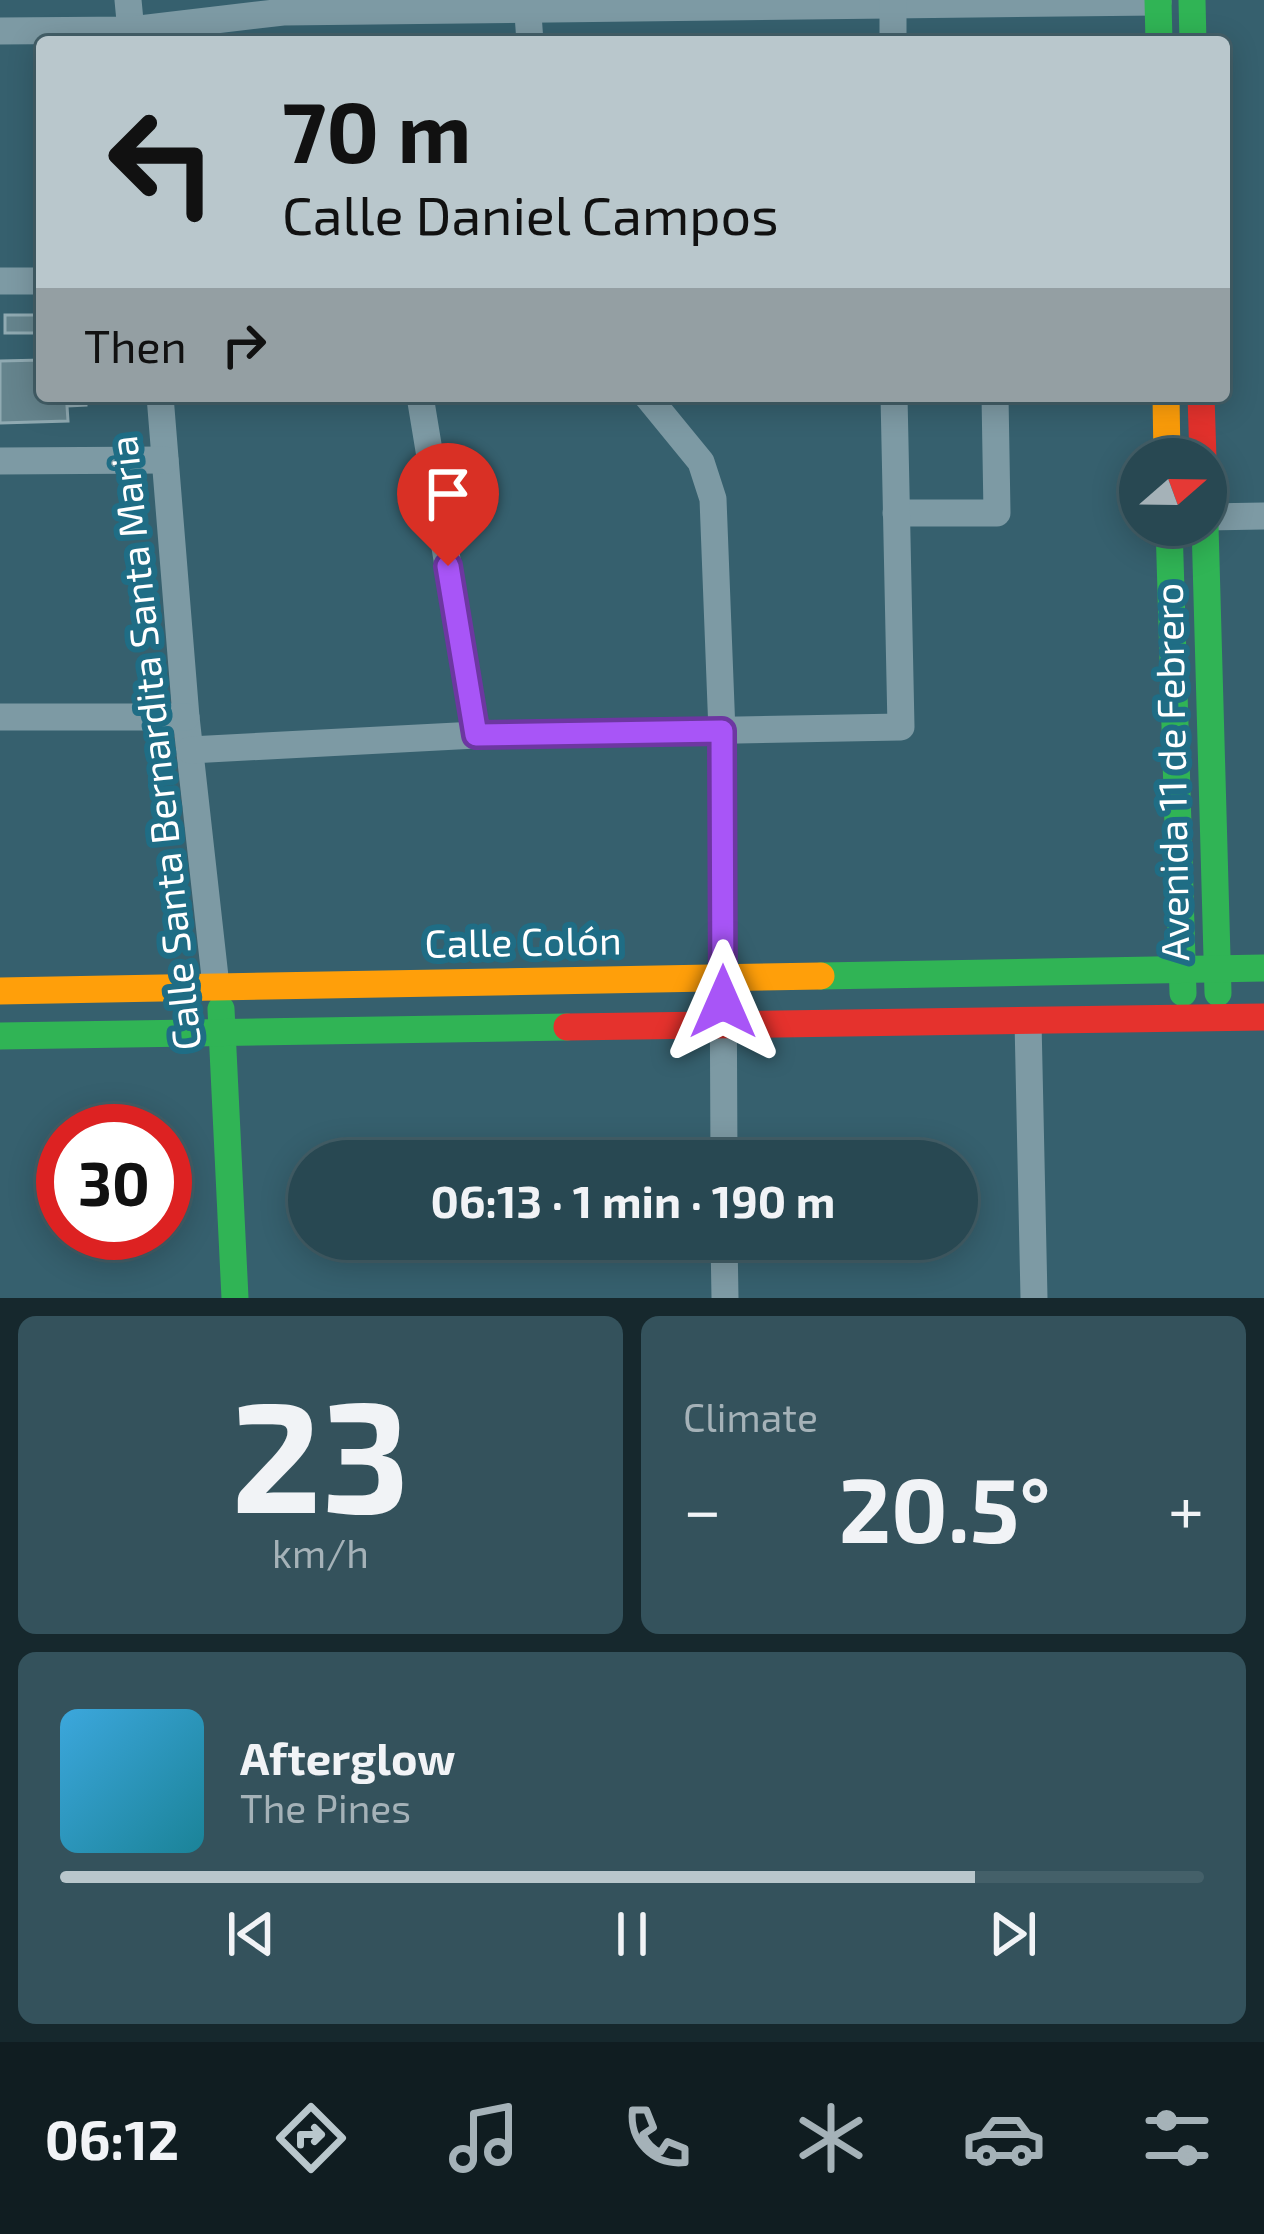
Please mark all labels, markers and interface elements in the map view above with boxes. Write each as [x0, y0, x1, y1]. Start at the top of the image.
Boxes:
text: 70 m [282, 79, 472, 180]
icon: left [84, 84, 240, 240]
text: Calle Daniel Campos [282, 181, 779, 246]
icon: right [211, 312, 277, 378]
text: Then [84, 318, 187, 372]
street label: Calle Santa Bernardita Santa Maria [98, 434, 209, 1053]
north arrow [1119, 438, 1227, 546]
map controls [1119, 438, 1227, 546]
pin [397, 443, 499, 566]
icon: arrive [415, 461, 481, 527]
street label: Avenida 11 de Febrero [1144, 582, 1197, 962]
street label: Calle Colón [424, 915, 622, 966]
position arrow [660, 939, 786, 1065]
speed limit sign: 30 [36, 1104, 192, 1260]
text: 06:13 · 1 min · 190 m [431, 1173, 835, 1227]
text: 23 [231, 1357, 410, 1544]
text: Climate [683, 1393, 818, 1440]
text: 20.5° [839, 1453, 1050, 1561]
text: − [683, 1468, 722, 1547]
text: + [1168, 1468, 1204, 1547]
text: km/h [272, 1529, 369, 1576]
text: Afterglow [240, 1730, 456, 1784]
text: The Pines [240, 1784, 411, 1831]
icon: previous [218, 1901, 284, 1967]
icon: pause [599, 1901, 665, 1967]
icon: next [980, 1901, 1046, 1967]
icon: directions [269, 2096, 353, 2180]
icon: music [442, 2096, 526, 2180]
icon: phone [615, 2096, 699, 2180]
icon: climate [789, 2096, 873, 2180]
icon: car [962, 2096, 1046, 2180]
icon: filters [1135, 2096, 1219, 2180]
text: 06:12 [45, 2106, 179, 2171]

